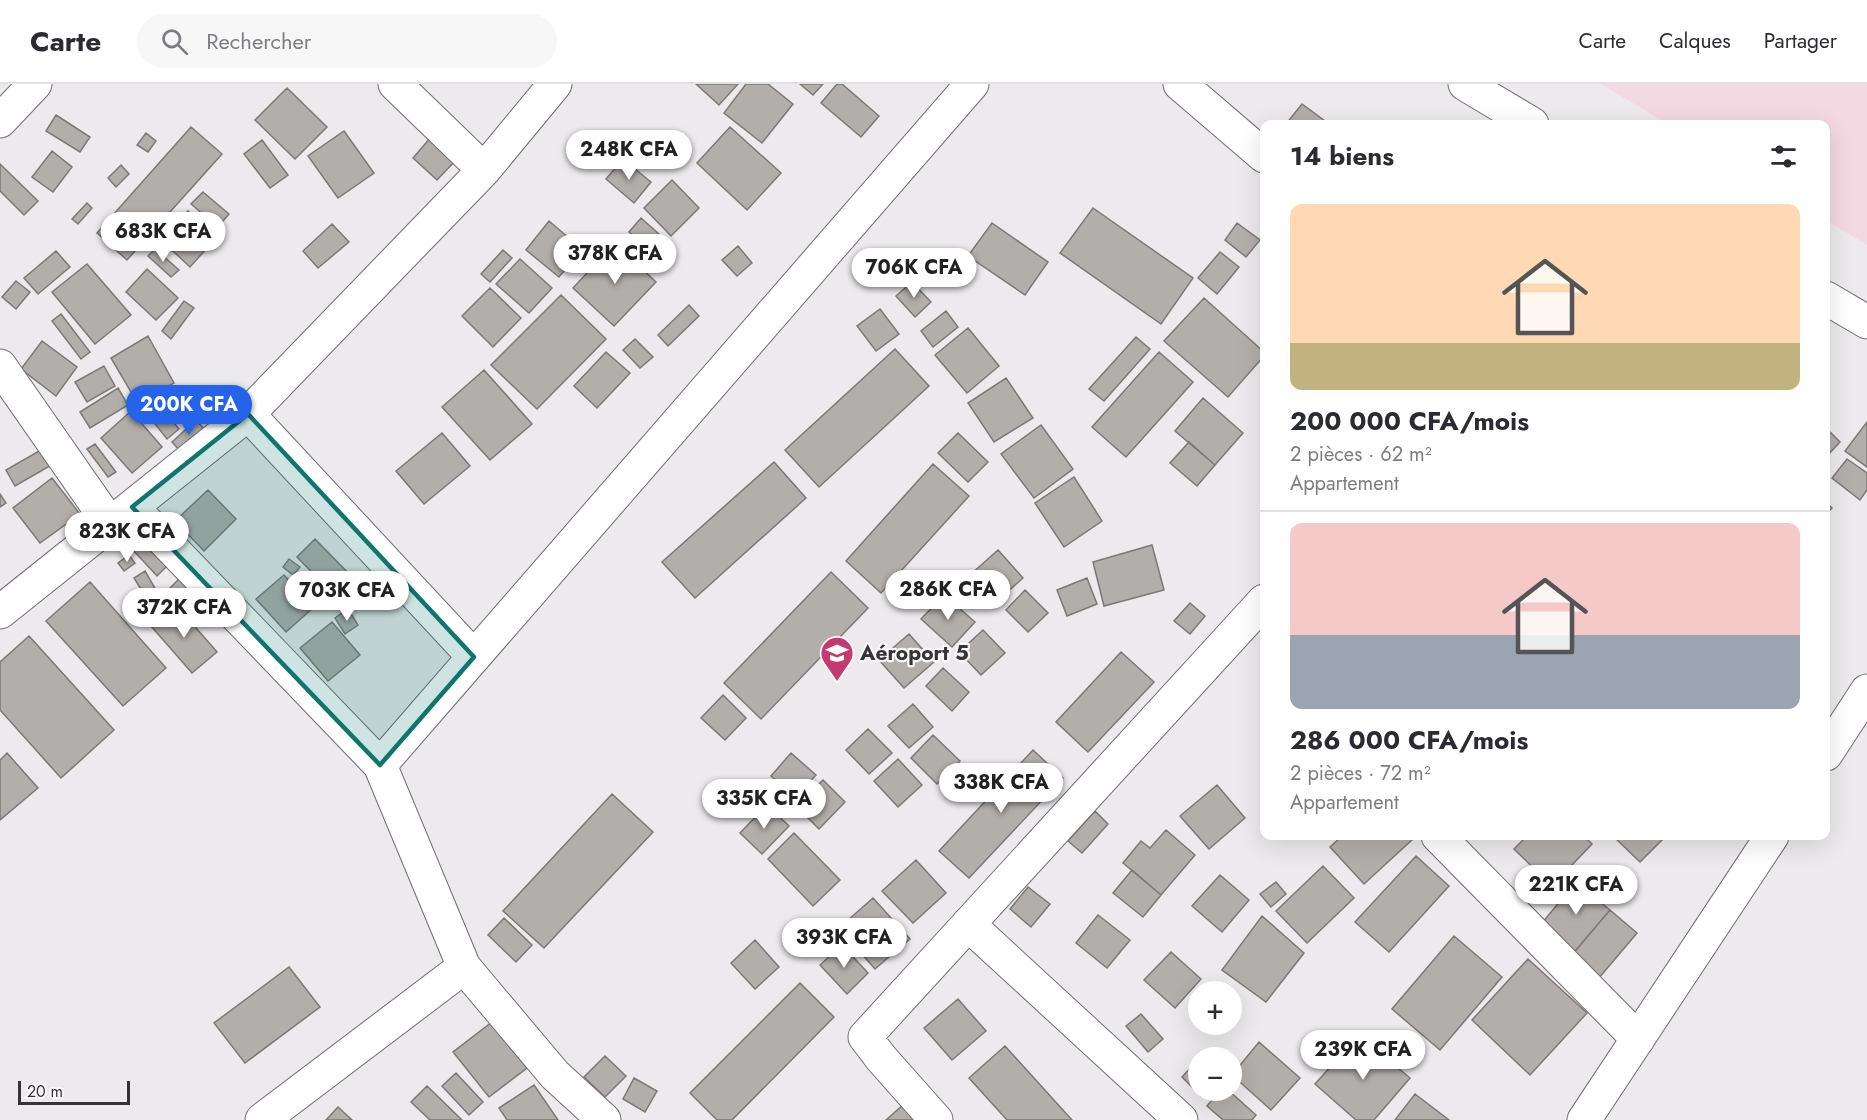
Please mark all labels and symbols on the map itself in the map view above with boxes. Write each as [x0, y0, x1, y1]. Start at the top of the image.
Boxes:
pin: 248K CFA [567, 130, 691, 181]
pin: 683K CFA [101, 212, 225, 263]
pin: 378K CFA [553, 234, 677, 285]
pin: 706K CFA [852, 248, 976, 299]
pin: 200K CFA [127, 385, 251, 436]
pin: 823K CFA [65, 512, 189, 563]
pin: 286K CFA [886, 570, 1010, 621]
pin: 703K CFA [285, 571, 409, 622]
pin: 372K CFA [122, 588, 246, 639]
school or university icon: Aéroport 5 [819, 635, 855, 682]
place label: Aéroport 5 [859, 638, 969, 668]
pin: 338K CFA [939, 763, 1063, 814]
pin: 335K CFA [702, 779, 826, 830]
pin: 221K CFA [1514, 865, 1638, 916]
pin: 393K CFA [782, 918, 906, 969]
pin: 239K CFA [1301, 1030, 1425, 1081]
scale bar [18, 1078, 130, 1106]

